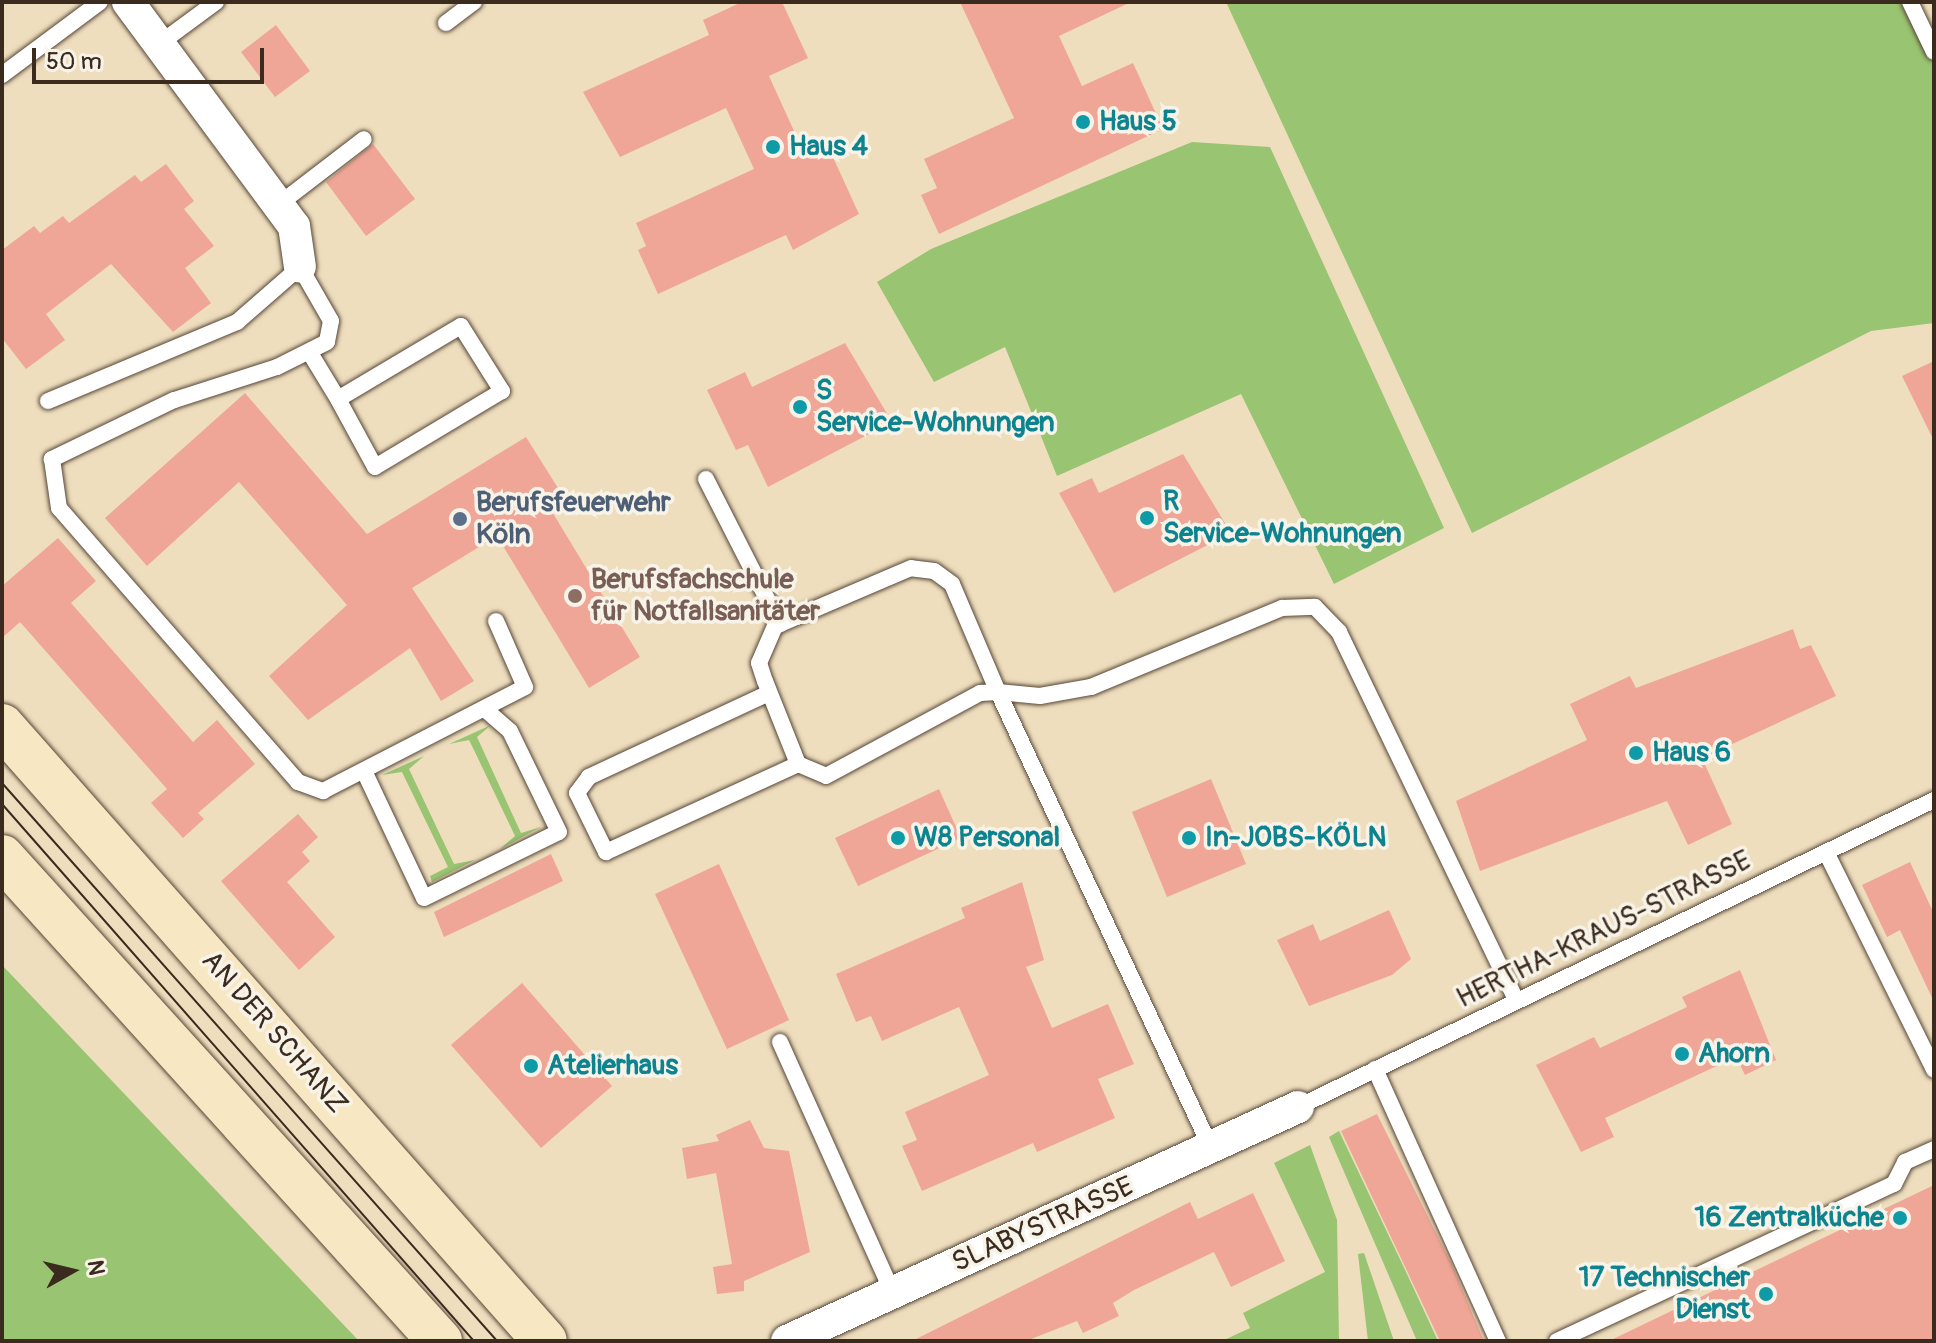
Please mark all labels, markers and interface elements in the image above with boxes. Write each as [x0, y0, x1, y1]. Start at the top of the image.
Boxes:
scale bar [36, 32, 268, 82]
text: 50 m [46, 47, 102, 76]
place label: Haus 5 [1099, 105, 1177, 139]
marker: Haus 5 [1074, 113, 1092, 131]
place label: Haus 4 [789, 130, 868, 164]
marker: Haus 4 [764, 138, 782, 156]
place label: S Service-Wohnungen [816, 374, 1055, 440]
marker: S Service-Wohnungen [791, 398, 809, 416]
place label: R Service-Wohnungen [1163, 485, 1402, 551]
place label: Berufsfeuerwehr Köln [476, 486, 671, 552]
marker: R Service-Wohnungen [1138, 509, 1156, 527]
marker: Berufsfeuerwehr Köln [451, 510, 469, 528]
place label: Berufsfachschule für Notfallsanitäter [591, 563, 820, 629]
marker: Berufsfachschule für Notfallsanitäter [566, 587, 584, 605]
place label: Haus 6 [1652, 736, 1731, 770]
marker: Haus 6 [1627, 744, 1645, 762]
place label: W8 Personal [914, 821, 1060, 855]
place label: In-JOBS-KÖLN [1205, 821, 1386, 855]
marker: W8 Personal [889, 829, 907, 847]
marker: In-JOBS-KÖLN [1180, 829, 1198, 847]
street label: HERTHA-KRAUS-STRASSE [1451, 844, 1757, 1016]
street label: AN DER SCHANZ [194, 945, 354, 1121]
place label: Ahorn [1698, 1037, 1770, 1071]
marker: Ahorn [1673, 1045, 1691, 1063]
place label: Atelierhaus [547, 1049, 678, 1083]
marker: Atelierhaus [522, 1057, 540, 1075]
street label: SLABYSTRASSE [947, 1170, 1139, 1280]
place label: 16 Zentralküche [1694, 1201, 1884, 1235]
marker: 16 Zentralküche [1891, 1209, 1909, 1227]
north arrow [32, 1231, 112, 1311]
text: N [81, 1258, 111, 1277]
place label: 17 Technischer Dienst [1579, 1261, 1750, 1327]
marker: 17 Technischer Dienst [1757, 1285, 1775, 1303]

